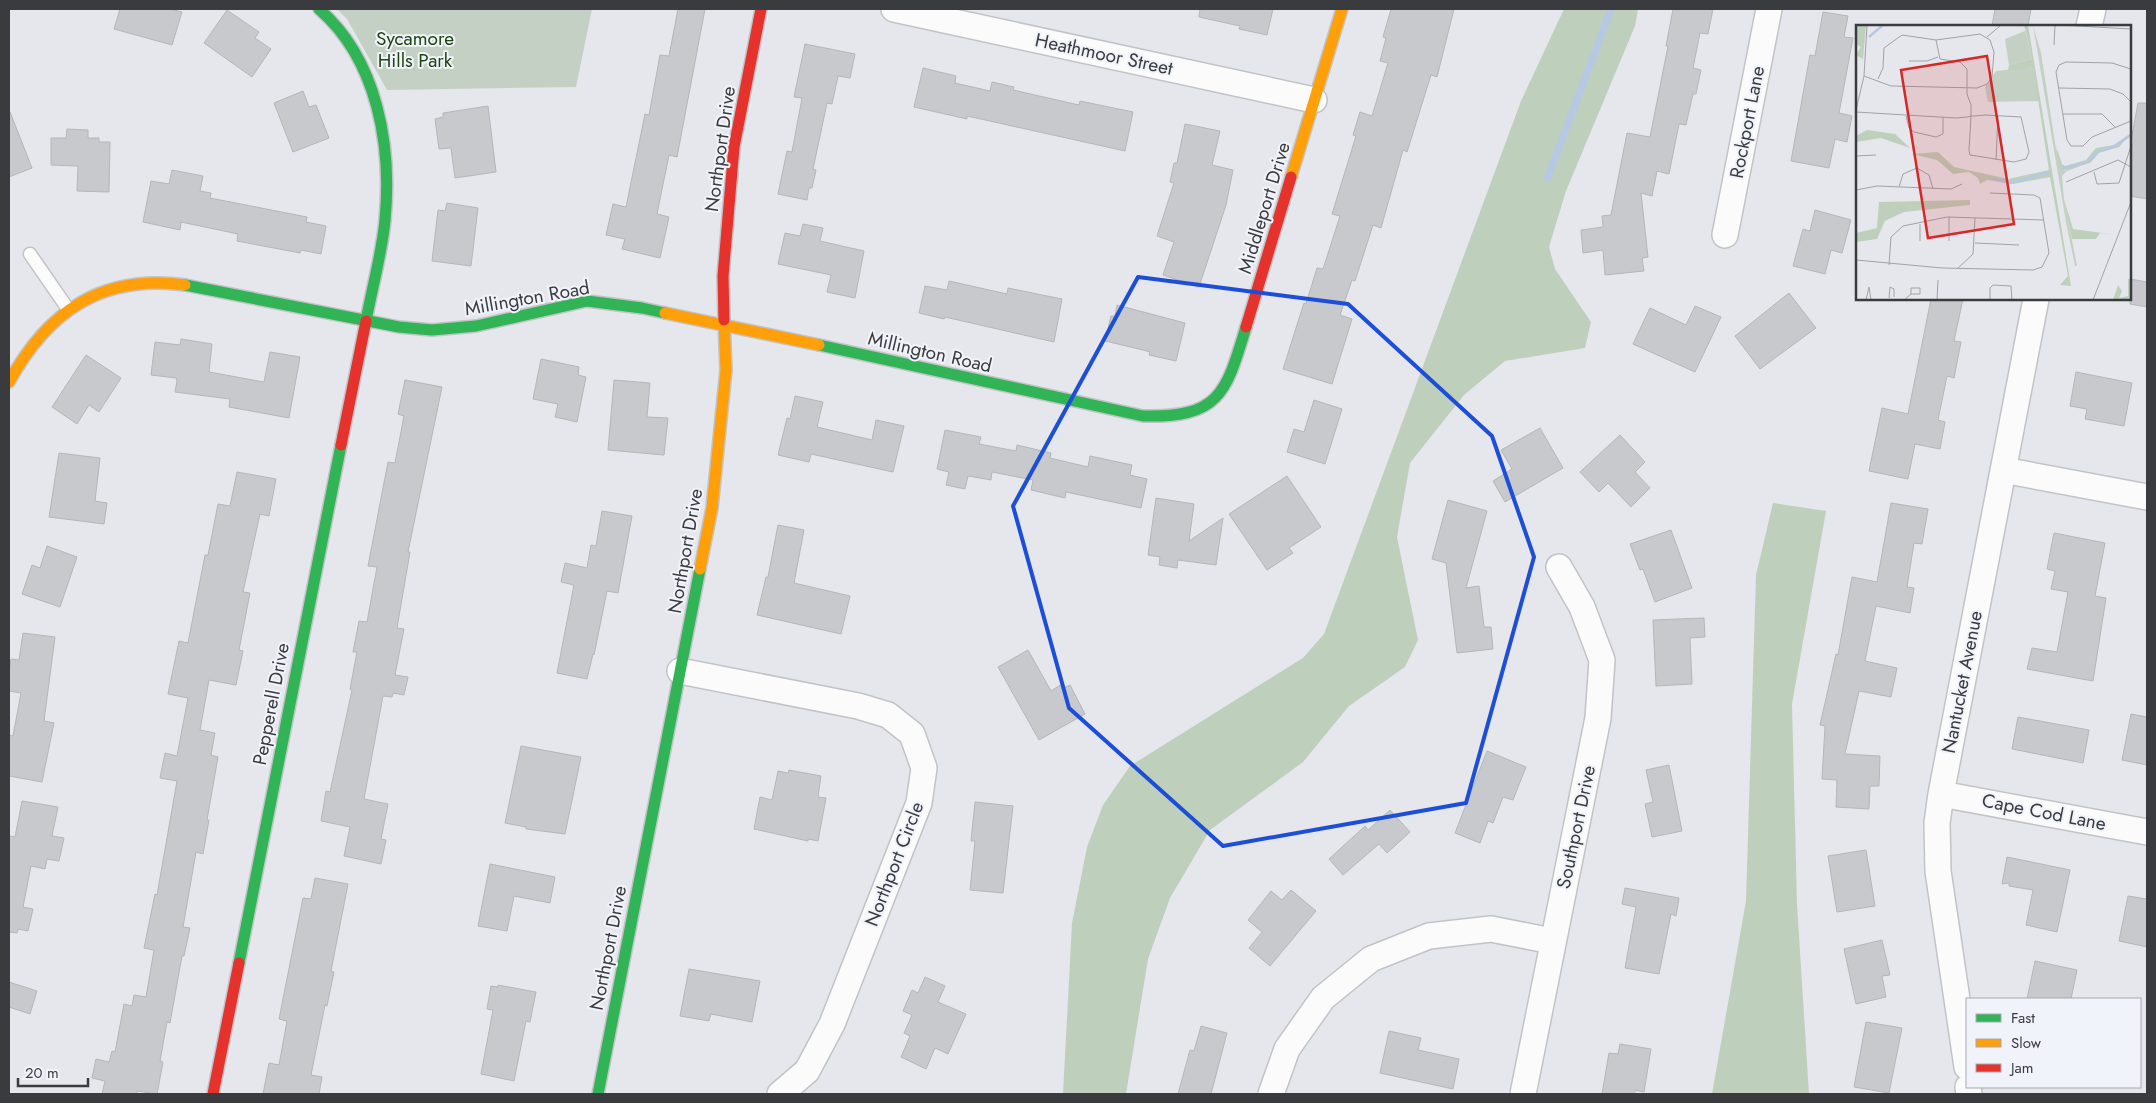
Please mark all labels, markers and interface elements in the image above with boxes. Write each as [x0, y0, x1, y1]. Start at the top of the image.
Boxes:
park label: Sycamore Hills Park [376, 25, 454, 74]
inset map [1856, 25, 2131, 300]
street label: Heathmoor Street [1033, 26, 1176, 82]
street label: Rockport Lane [1723, 63, 1771, 180]
street label: Northport Drive [698, 84, 742, 213]
street label: Middleport Drive [1231, 139, 1297, 277]
street label: Millington Road [462, 274, 592, 322]
street label: Millington Road [865, 325, 995, 379]
street label: Northport Drive [661, 486, 709, 616]
street label: Nantucket Avenue [1935, 608, 1989, 756]
street label: Pepperell Drive [246, 640, 296, 767]
street label: Southport Drive [1550, 763, 1602, 891]
street label: Cape Cod Lane [1980, 787, 2109, 837]
street label: Northport Circle [858, 798, 930, 930]
street label: Northport Drive [583, 883, 633, 1013]
legend [1966, 998, 2141, 1088]
text: Fast [2011, 1007, 2035, 1029]
text: Slow [2011, 1032, 2042, 1054]
scale bar [18, 1056, 88, 1088]
text: Jam [2009, 1057, 2034, 1079]
text: 20 m [25, 1062, 59, 1084]

